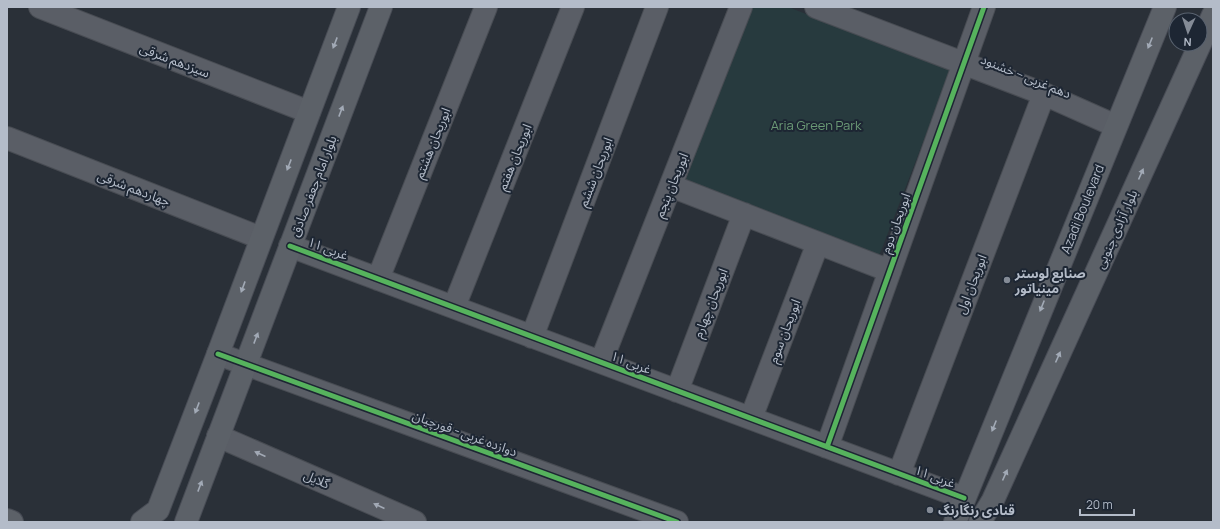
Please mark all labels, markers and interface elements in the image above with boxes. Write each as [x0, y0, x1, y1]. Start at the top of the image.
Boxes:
north arrow [1168, 12, 1208, 52]
text: N [1183, 35, 1192, 50]
street label: سیزدهم شرقی [137, 38, 213, 83]
one-way arrow [332, 38, 338, 50]
one-way arrow [1146, 38, 1152, 50]
street label: دهم غربی -- خشنود [978, 50, 1074, 104]
one-way arrow [339, 105, 345, 117]
street label: ابوریحان هشتم [410, 105, 456, 182]
park label: Aria Green Park [771, 116, 862, 134]
street label: ابوریحان هفتم [492, 121, 537, 194]
street label: بلوار امام جعفر صادق [285, 133, 342, 240]
street label: ابوریحان ششم [573, 135, 618, 210]
street label: ابوریحان پنجم [650, 150, 694, 221]
one-way arrow [286, 159, 292, 171]
street label: Azadi Boulevard [1056, 162, 1108, 256]
street label: چهاردهم شرقی [94, 166, 173, 212]
one-way arrow [1138, 169, 1144, 180]
street label: بلوار آزادی جنوبی [1091, 187, 1141, 271]
street label: ابوریحان دوم [876, 190, 915, 256]
street label: ۱۱ غربی [305, 232, 351, 264]
street label: ابوریحان اول [951, 252, 991, 316]
place label: صنایع لوستر مینیاتور [1014, 264, 1086, 297]
street label: ابوریحان چهارم [688, 266, 732, 341]
marker: صنایع لوستر مینیاتور [1002, 275, 1012, 285]
one-way arrow [240, 281, 246, 293]
street label: ابوریحان سوم [764, 296, 805, 366]
one-way arrow [1039, 301, 1045, 313]
one-way arrow [253, 331, 259, 343]
street label: ۱۱ غربی [608, 346, 654, 378]
one-way arrow [1055, 351, 1061, 362]
one-way arrow [194, 403, 200, 415]
street label: دوازده غربی - قورچیان [410, 406, 520, 461]
one-way arrow [990, 421, 996, 433]
one-way arrow [254, 451, 266, 457]
street label: ۱۱ غربی [912, 460, 958, 492]
street label: گلایل [301, 465, 333, 493]
one-way arrow [1001, 469, 1008, 481]
one-way arrow [197, 479, 203, 491]
scale bar [1080, 491, 1134, 517]
text: 20 m [1086, 496, 1113, 513]
place label: قنادی رنگارنگ [938, 501, 1015, 519]
one-way arrow [373, 503, 385, 509]
marker: قنادی رنگارنگ [925, 505, 935, 515]

